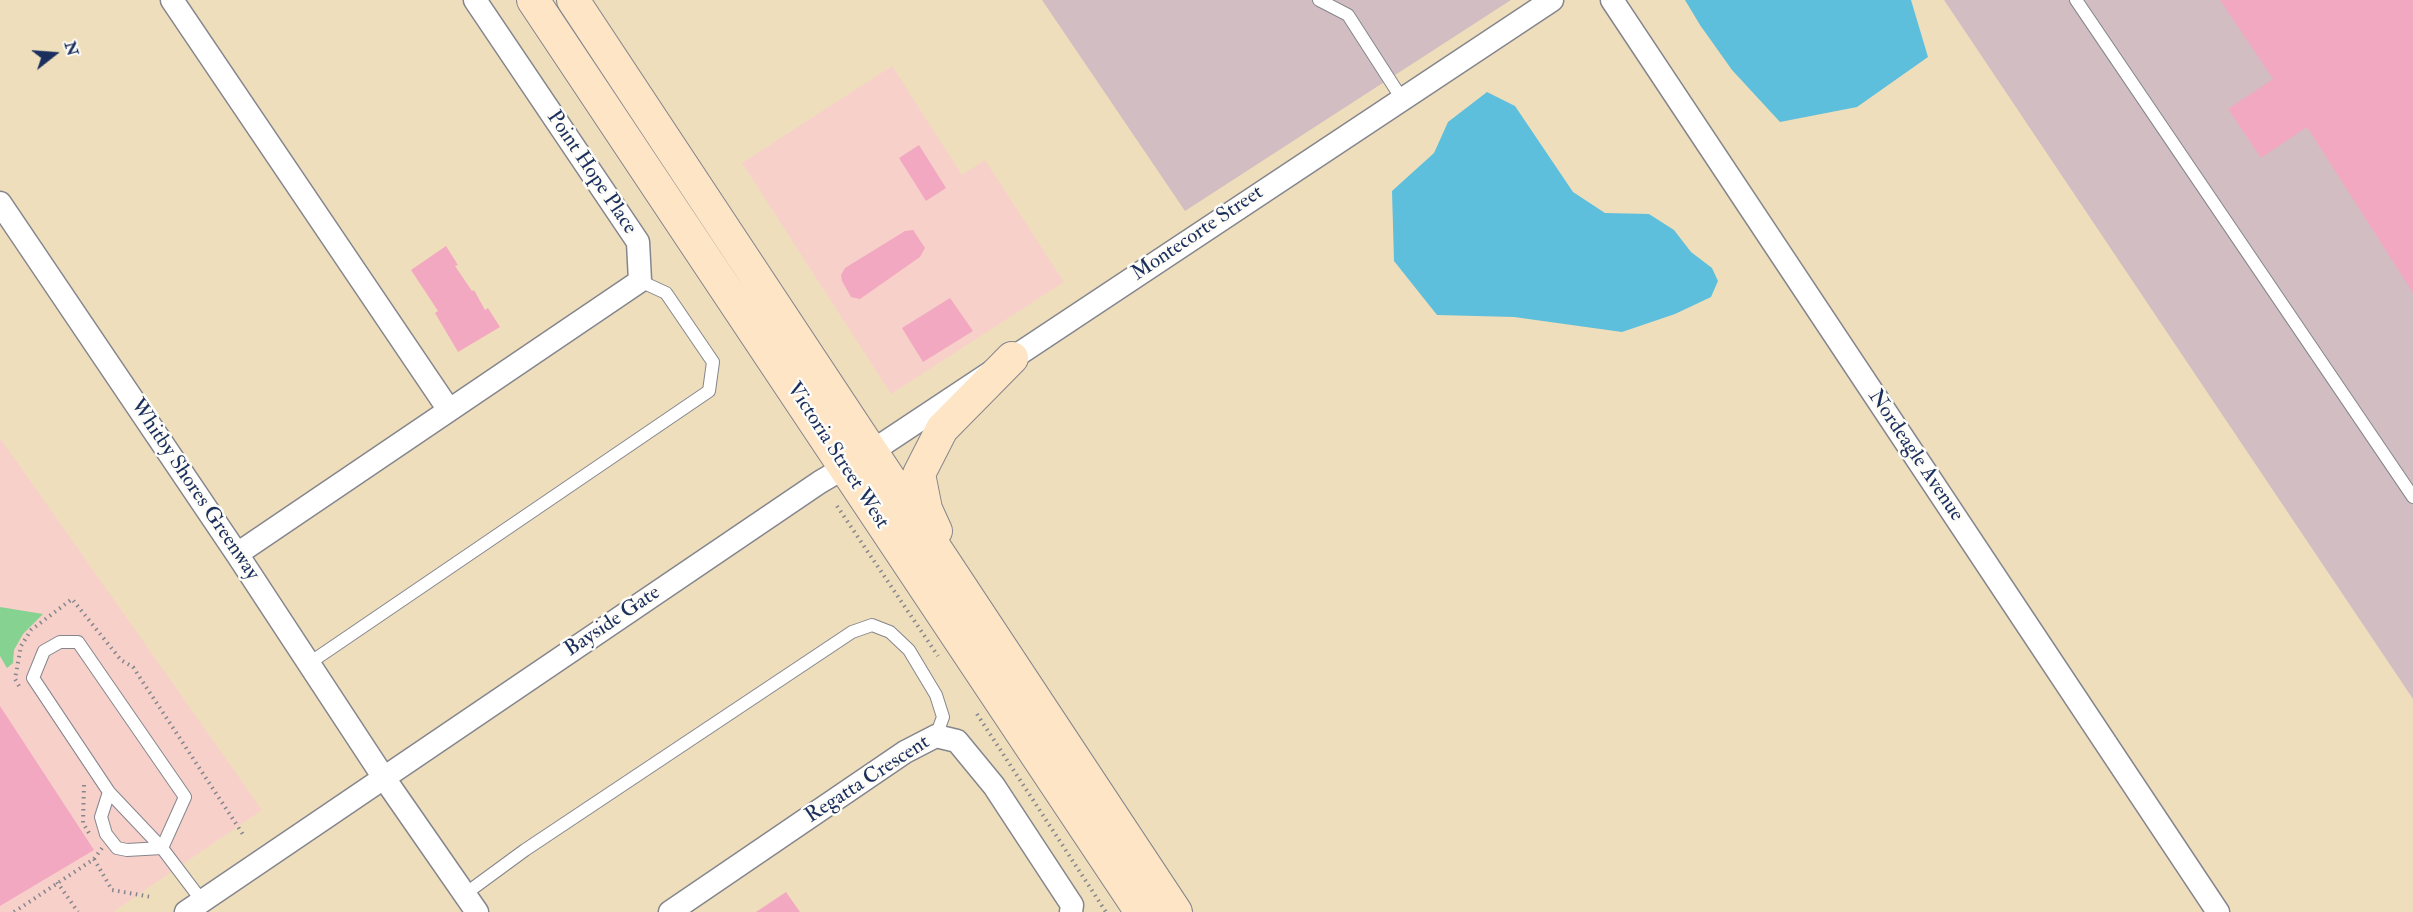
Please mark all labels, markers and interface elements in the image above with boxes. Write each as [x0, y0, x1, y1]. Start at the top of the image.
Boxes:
north arrow [24, 24, 84, 84]
text: N [60, 39, 83, 59]
street label: Point Hope Place [540, 106, 642, 240]
street label: Montecorte Street [1127, 181, 1269, 287]
street label: Victoria Street West [780, 378, 894, 534]
street label: Nordeagle Avenue [1862, 385, 1968, 527]
street label: Whitby Shores Greenway [124, 394, 264, 586]
street label: Bayside Gate [561, 581, 665, 663]
street label: Regatta Crescent [801, 730, 935, 830]

